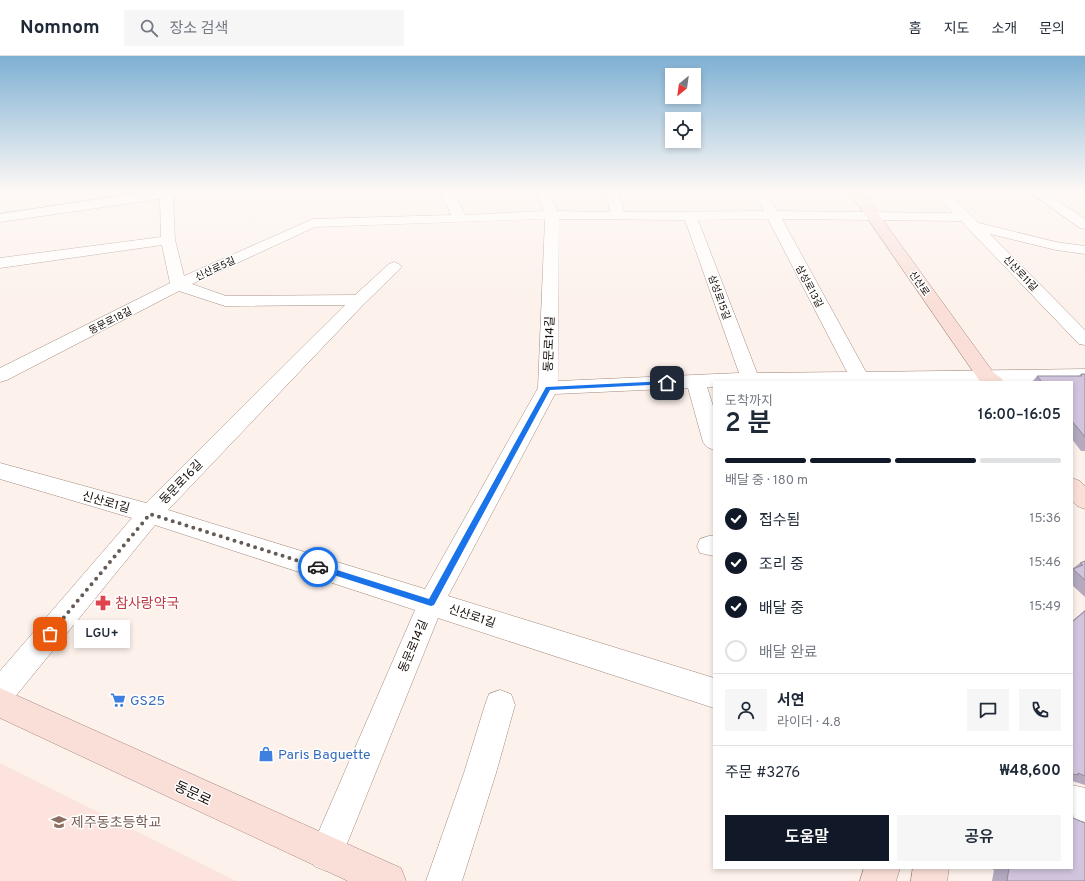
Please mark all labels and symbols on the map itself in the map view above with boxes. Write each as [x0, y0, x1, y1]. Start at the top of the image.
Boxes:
north arrow [665, 68, 701, 104]
street label: 신산로5길 [193, 254, 238, 284]
street label: 신산로11길 [1000, 254, 1040, 294]
street label: 삼성로13길 [792, 263, 825, 310]
street label: 신산로 [906, 269, 932, 299]
street label: 삼성로15길 [704, 273, 733, 322]
street label: 동문로18길 [87, 305, 134, 338]
street label: 동문로14길 [541, 316, 559, 372]
pin [650, 366, 684, 400]
street label: 동문로16길 [157, 457, 207, 508]
street label: 신산로1길 [80, 489, 131, 517]
courier [298, 547, 338, 587]
pharmacy icon: 참사랑약국 [94, 594, 112, 612]
place label: 참사랑약국 [115, 596, 180, 613]
street label: 신산로1길 [446, 602, 497, 632]
pin [33, 617, 67, 651]
street label: 동문로14길 [396, 618, 432, 675]
callout: LGU+ [74, 620, 130, 648]
supermarket icon: GS25 [109, 691, 127, 709]
place label: GS25 [130, 693, 165, 710]
shop icon: Paris Baguette [257, 745, 275, 763]
place label: Paris Baguette [278, 747, 371, 764]
street label: 동문로 [171, 778, 214, 810]
school or university icon: 제주동초등학교 [50, 813, 68, 831]
place label: 제주동초등학교 [71, 814, 161, 832]

